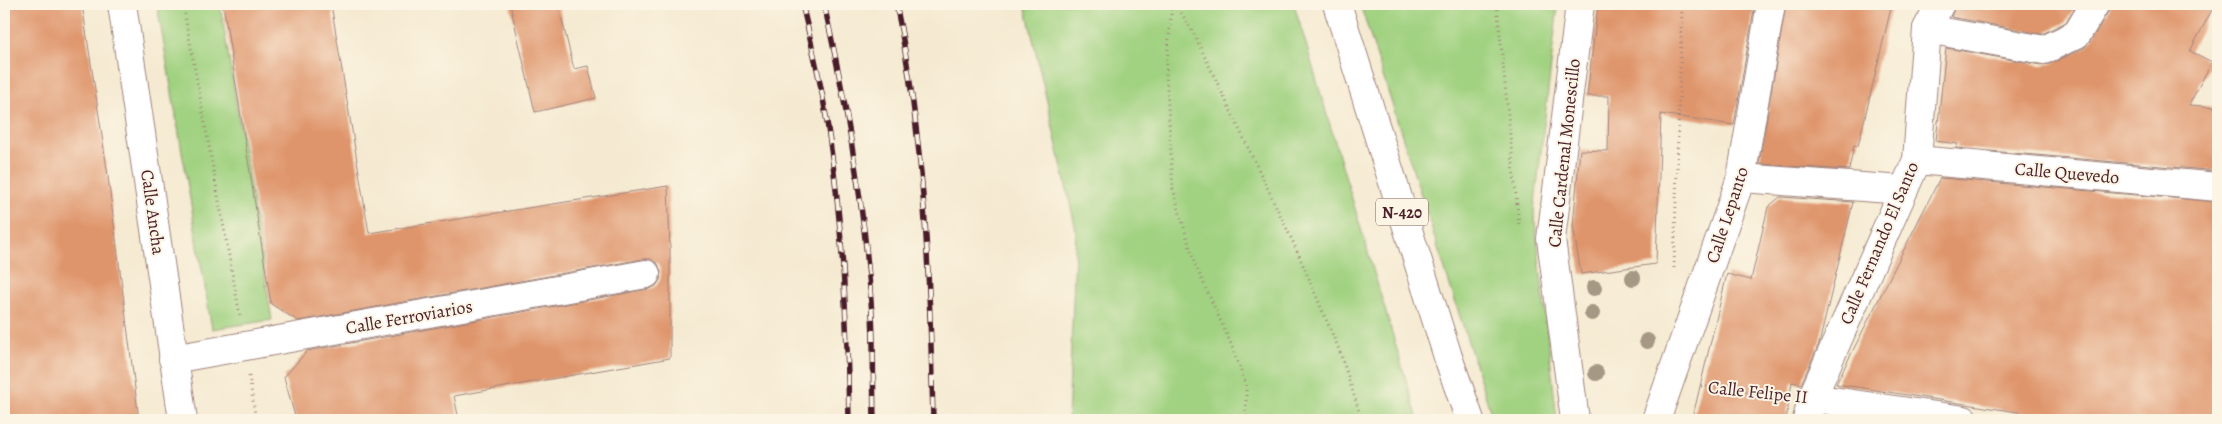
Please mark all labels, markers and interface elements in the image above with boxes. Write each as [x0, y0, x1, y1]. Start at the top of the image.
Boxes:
street label: Calle Cardenal Monescillo [1542, 57, 1586, 249]
street label: Calle Quevedo [2014, 156, 2120, 190]
street label: Calle Fernando El Santo [1834, 158, 1924, 328]
street label: Calle Lepanto [1700, 164, 1754, 266]
street label: Calle Ancha [135, 168, 171, 257]
road number: N-420 [1376, 198, 1428, 226]
street label: Calle Ferroviarios [344, 294, 474, 340]
street label: Calle Felipe II [1707, 375, 1809, 409]

